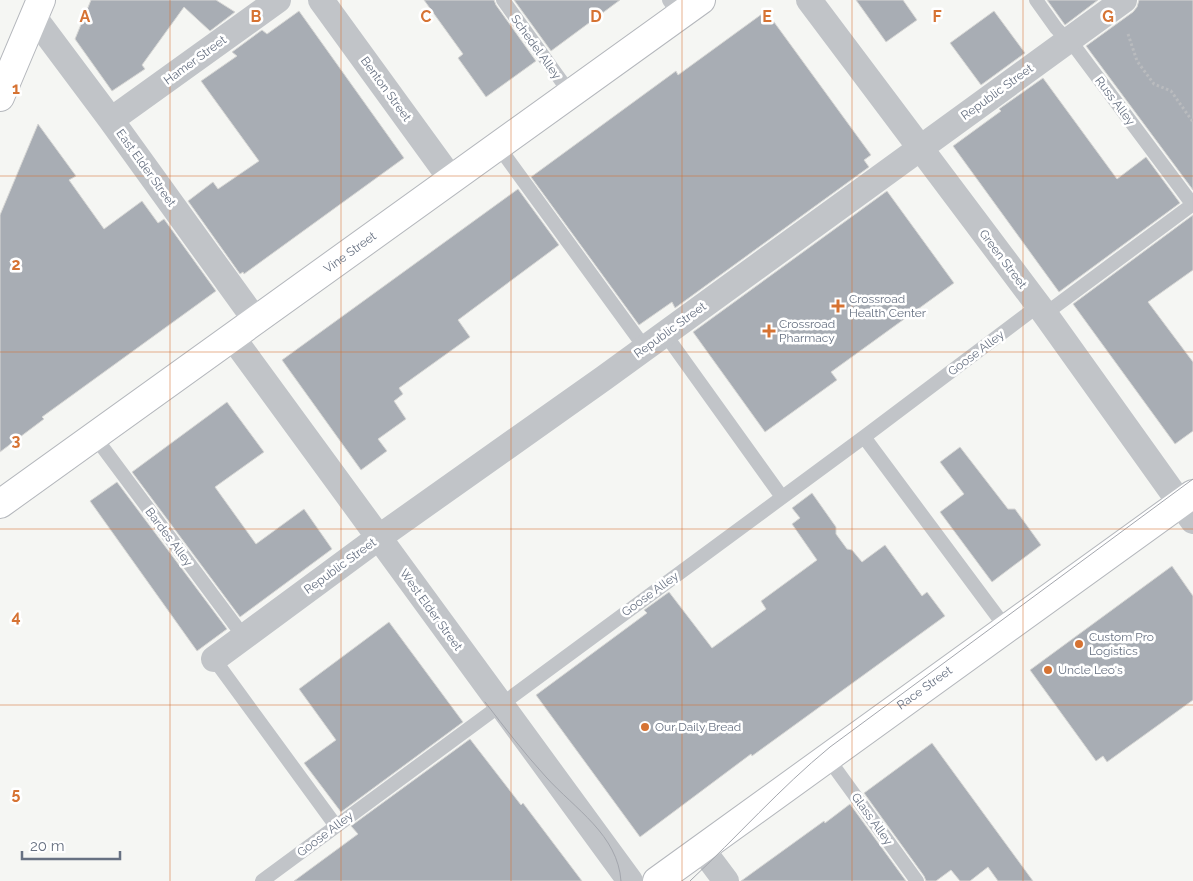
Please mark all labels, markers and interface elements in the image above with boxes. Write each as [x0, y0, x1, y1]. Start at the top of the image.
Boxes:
text: A [80, 7, 91, 26]
text: B [251, 7, 262, 26]
text: C [421, 7, 432, 26]
text: D [590, 7, 602, 26]
text: E [762, 7, 772, 26]
text: F [932, 7, 942, 26]
text: G [1102, 7, 1114, 26]
street label: Schedel Alley [508, 12, 564, 82]
street label: Hamer Street [161, 33, 229, 87]
street label: Benton Street [358, 54, 414, 124]
street label: Republic Street [958, 61, 1036, 123]
street label: Russ Alley [1092, 74, 1138, 128]
text: 1 [12, 79, 20, 98]
street label: East Elder Street [113, 127, 179, 209]
street label: Green Street [976, 227, 1030, 291]
street label: Vine Street [321, 229, 379, 276]
text: 2 [11, 255, 21, 274]
place label: Crossroad Health Center [849, 292, 927, 320]
street label: Republic Street [631, 299, 709, 361]
marker: Crossroad Health Center [831, 299, 845, 313]
place label: Crossroad Pharmacy [779, 317, 835, 345]
marker: Crossroad Pharmacy [763, 325, 775, 337]
street label: Goose Alley [945, 327, 1007, 379]
text: 3 [12, 431, 21, 450]
street label: Bardes Alley [142, 505, 196, 569]
street label: Republic Street [301, 535, 379, 597]
street label: West Elder Street [397, 567, 465, 653]
street label: Goose Alley [619, 569, 681, 619]
text: 4 [11, 607, 21, 626]
place label: Custom Pro Logistics [1089, 630, 1154, 658]
marker: Custom Pro Logistics [1073, 638, 1085, 650]
street label: Race Street [894, 663, 955, 712]
place label: Uncle Leo's [1058, 663, 1123, 677]
marker: Uncle Leo's [1042, 664, 1054, 676]
place label: Our Daily Bread [655, 720, 741, 734]
marker: Our Daily Bread [639, 721, 651, 733]
text: 5 [12, 784, 21, 803]
street label: Glass Alley [848, 790, 896, 848]
street label: Goose Alley [294, 808, 356, 860]
scale bar [22, 828, 120, 860]
text: 20 m [30, 837, 65, 855]

